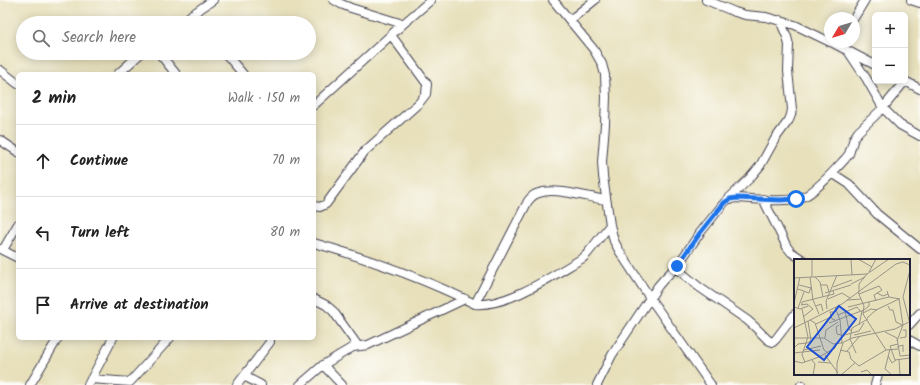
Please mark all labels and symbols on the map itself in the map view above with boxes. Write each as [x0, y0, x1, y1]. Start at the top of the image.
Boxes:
north arrow [824, 12, 860, 48]
route start [787, 190, 805, 208]
route end [668, 257, 686, 275]
inset map [794, 259, 910, 375]

